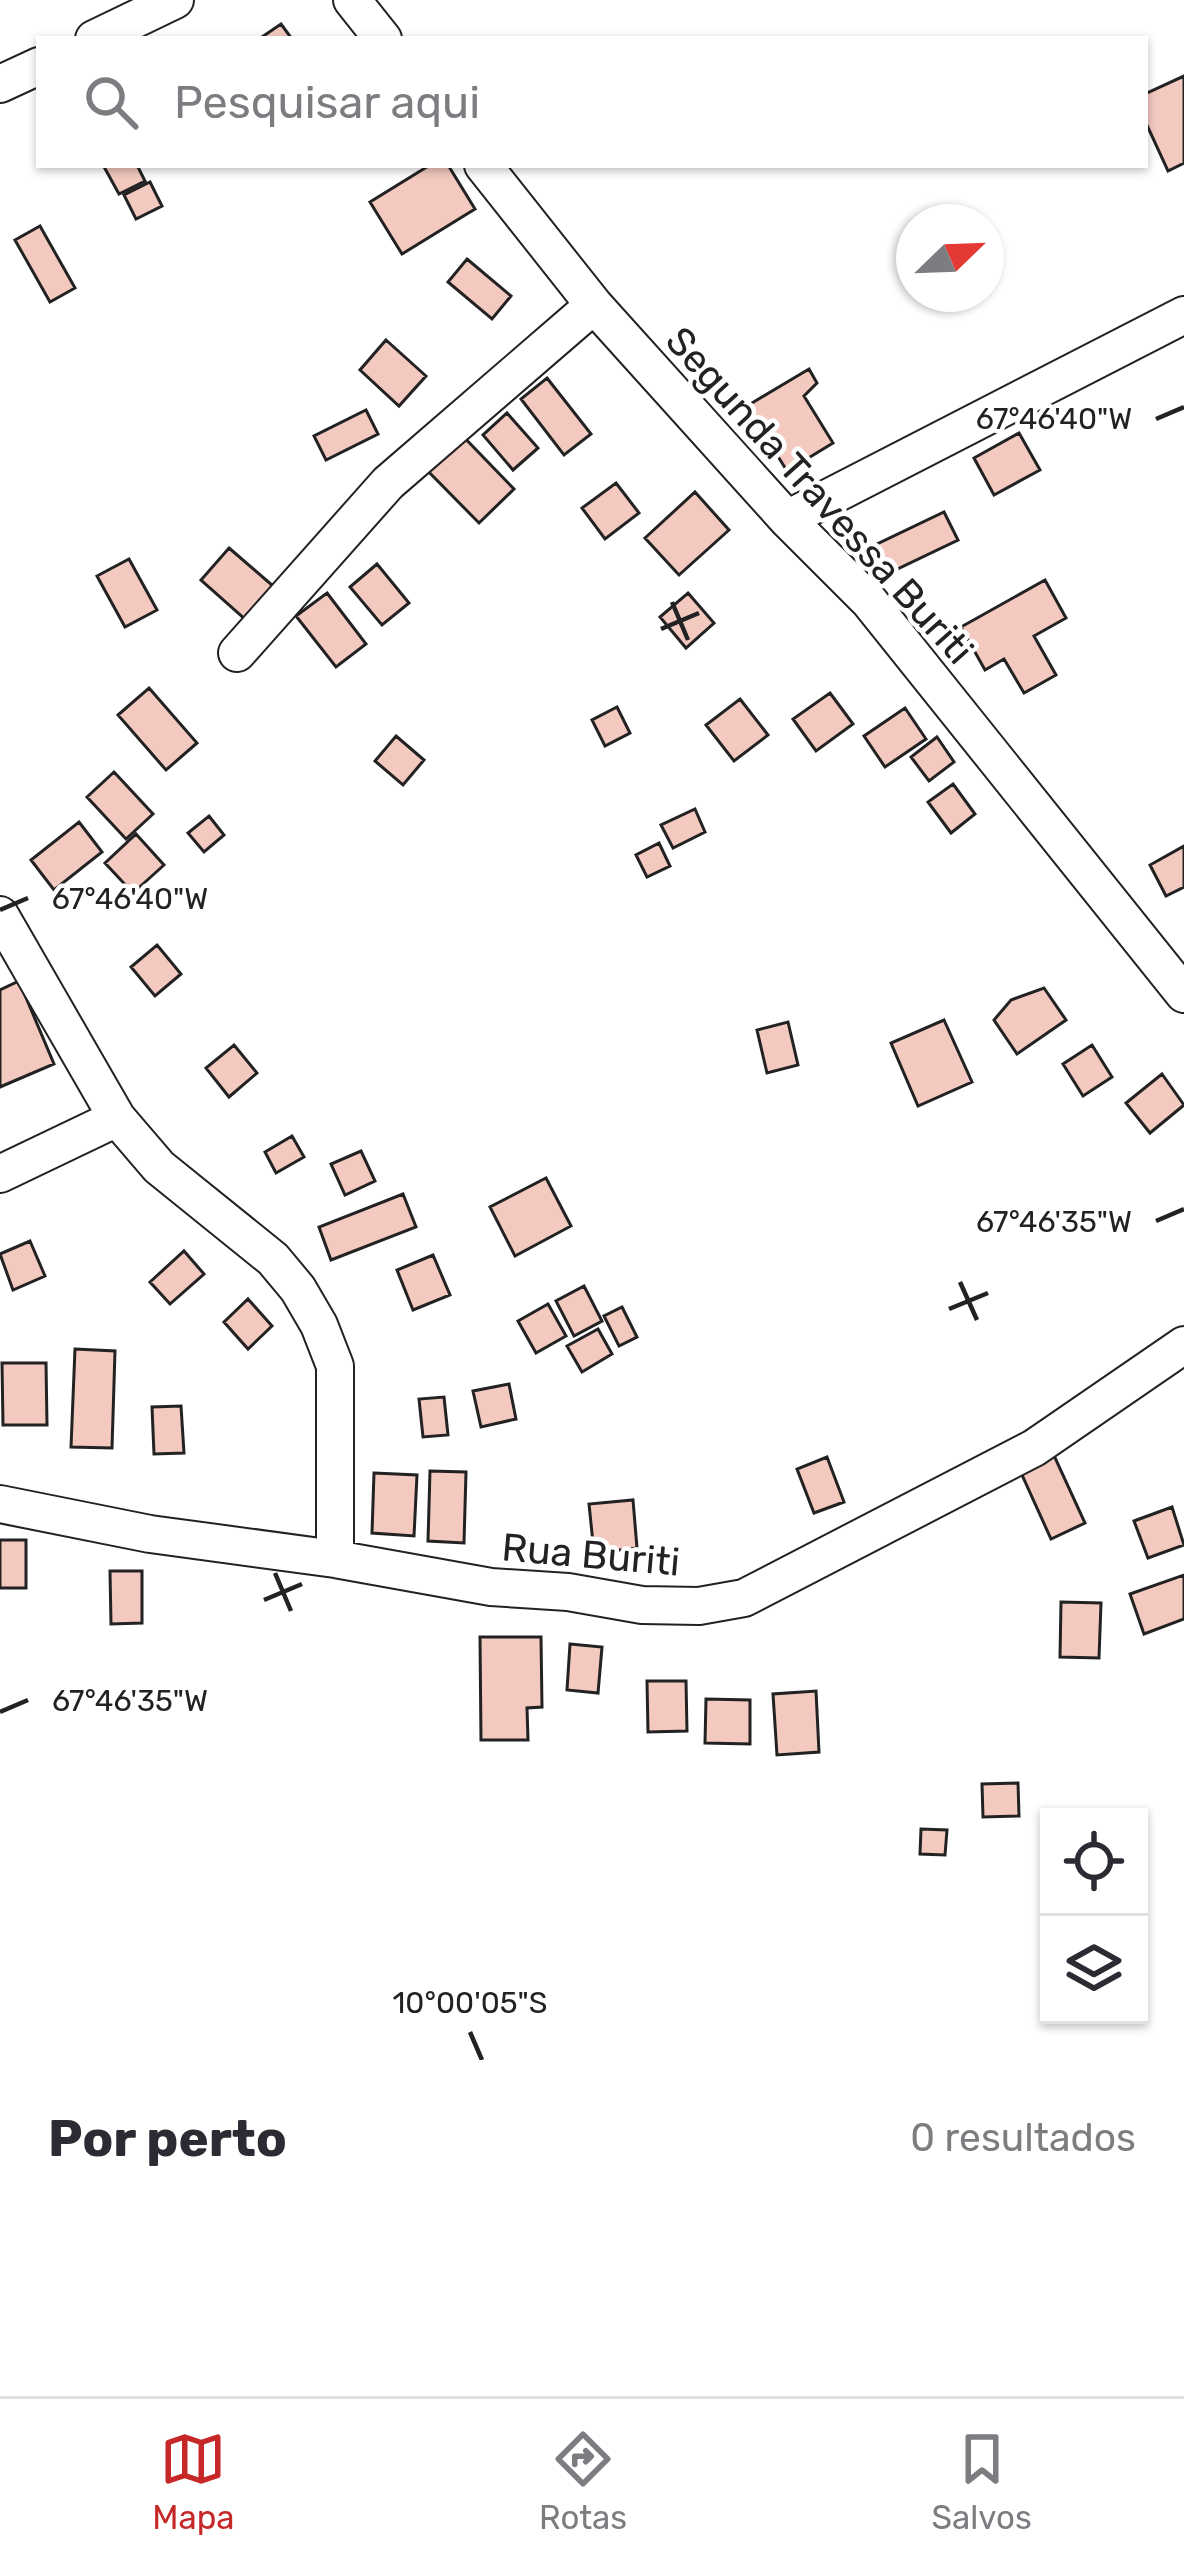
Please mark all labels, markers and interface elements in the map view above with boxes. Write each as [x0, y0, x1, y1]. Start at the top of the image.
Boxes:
search box [36, 36, 1148, 168]
icon: search [78, 69, 144, 135]
text: Pesquisar aqui [174, 76, 480, 129]
north arrow [896, 204, 1004, 312]
street label: Segunda Travessa Buriti [656, 318, 983, 673]
text: 67°46'40"W [976, 401, 1132, 437]
text: 67°46'40"W [52, 881, 208, 917]
text: 67°46'35"W [976, 1204, 1132, 1240]
street label: Rua Buriti [500, 1524, 682, 1586]
text: 67°46'35"W [52, 1683, 208, 1719]
map controls [1040, 1808, 1148, 2024]
button: locate [1040, 1808, 1148, 1916]
button: layers [1040, 1916, 1148, 2024]
text: 10°00'05"S [393, 1985, 547, 2021]
text: Por perto [48, 2108, 287, 2169]
text: 0 resultados [910, 2115, 1136, 2161]
tab: Mapa [152, 2426, 235, 2537]
tab: Rotas [539, 2426, 627, 2537]
tab: Salvos [932, 2426, 1032, 2537]

